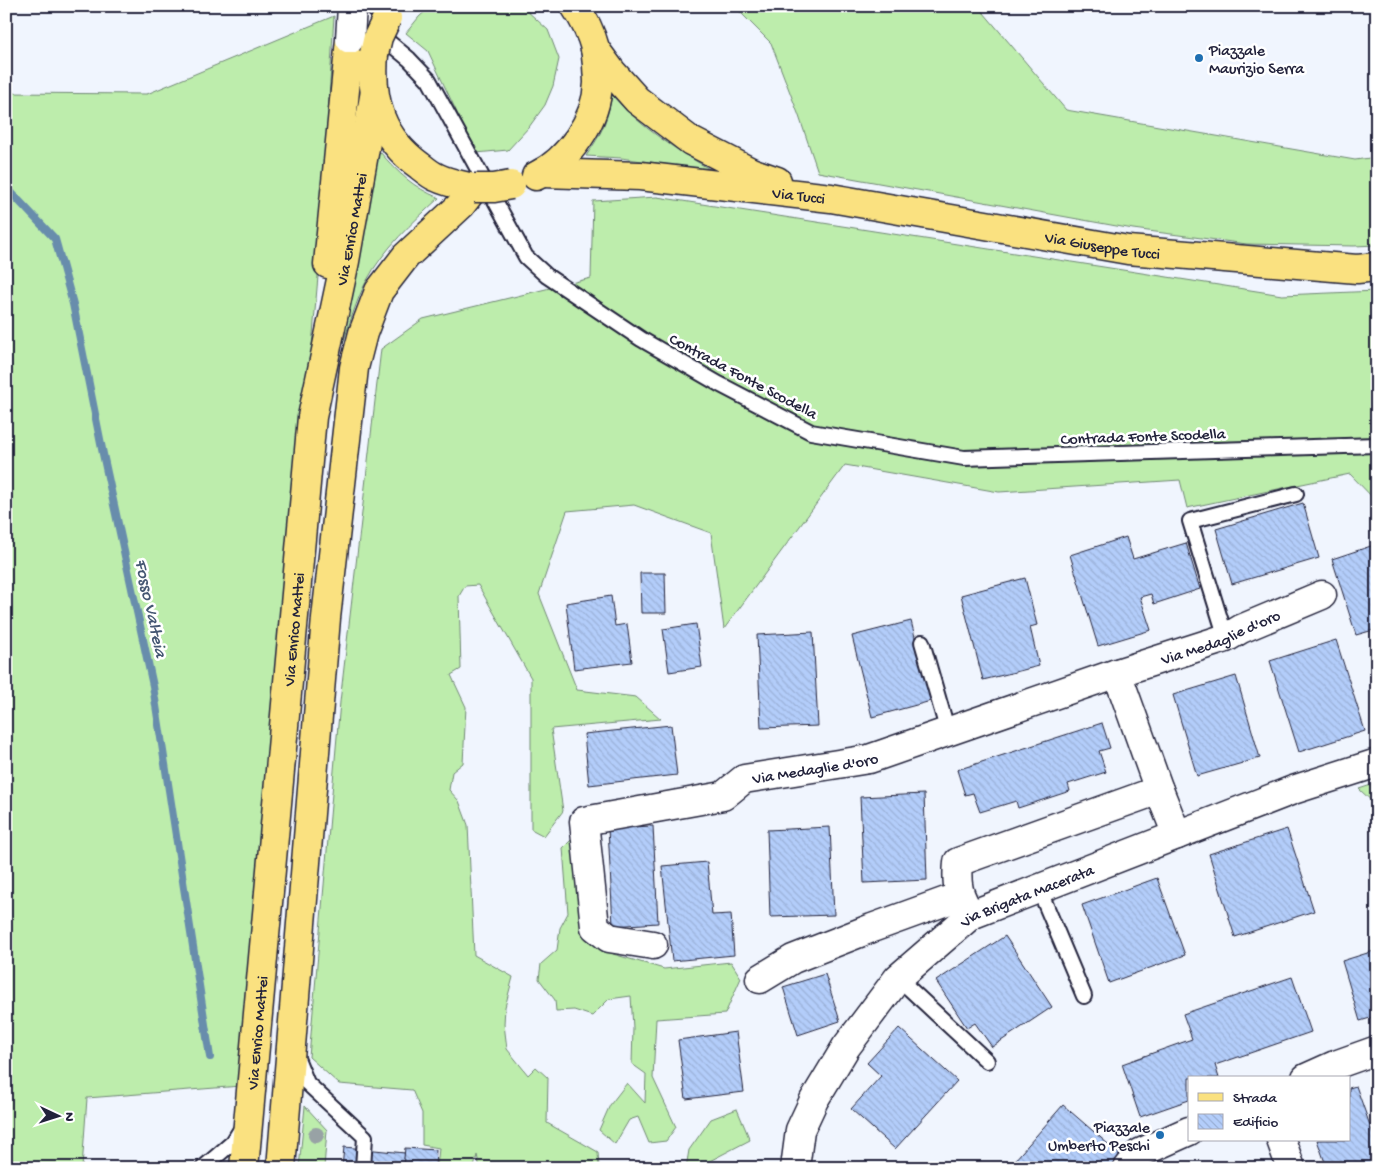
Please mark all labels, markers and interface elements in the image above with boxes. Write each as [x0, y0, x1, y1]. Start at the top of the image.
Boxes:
place label: Piazzale Maurizio Serra [1208, 43, 1305, 80]
marker: Piazzale Maurizio Serra [1193, 52, 1205, 64]
street label: Via Enrico Mattei [334, 172, 373, 289]
street label: Via Tucci [770, 185, 826, 210]
street label: Via Giuseppe Tucci [1042, 229, 1161, 266]
street label: Contrada Fonte Scodella [665, 331, 821, 426]
street label: Contrada Fonte Scodella [1060, 426, 1227, 451]
water label: Fosso Valteia [129, 557, 170, 661]
street label: Via Enrico Mattei [282, 572, 311, 688]
street label: Via Medaglie d'oro [1158, 608, 1284, 671]
street label: Via Medaglie d'oro [750, 751, 881, 791]
street label: Via Brigata Macerata [957, 862, 1098, 934]
street label: Via Enrico Mattei [245, 975, 274, 1092]
legend [1188, 1076, 1350, 1142]
text: Strada [1233, 1090, 1278, 1108]
north arrow [32, 1092, 82, 1142]
text: N [60, 1112, 77, 1122]
text: Edificio [1233, 1114, 1279, 1132]
place label: Piazzale Umberto Peschi [1048, 1120, 1151, 1157]
marker: Piazzale Umberto Peschi [1154, 1129, 1166, 1141]

